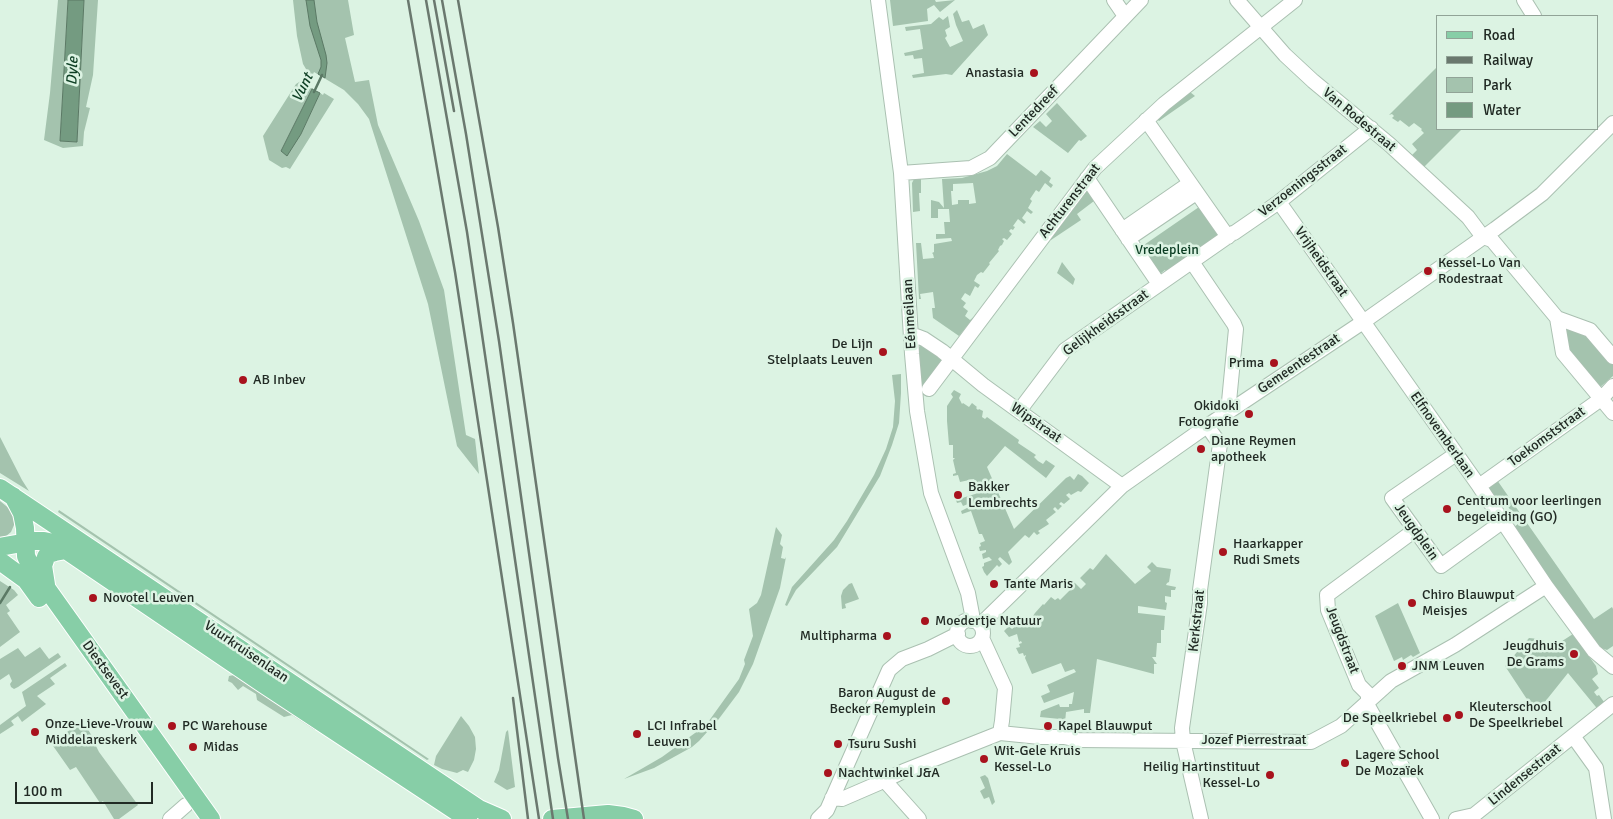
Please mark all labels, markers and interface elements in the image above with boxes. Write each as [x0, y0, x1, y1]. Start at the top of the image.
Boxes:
legend [1436, 15, 1598, 130]
text: Road [1483, 26, 1515, 44]
text: Railway [1483, 51, 1533, 69]
water label: Dyle [63, 56, 83, 86]
place label: Anastasia [966, 65, 1024, 81]
marker: Anastasia [1028, 67, 1040, 79]
water label: Vunt [288, 71, 318, 105]
text: Park [1483, 76, 1512, 94]
street label: Lentedreef [1006, 83, 1062, 141]
street label: Van Rodestraat [1319, 85, 1399, 155]
text: Water [1483, 101, 1521, 119]
street label: Verzoeningsstraat [1255, 141, 1351, 221]
street label: Achturenstraat [1036, 160, 1104, 242]
street label: Vrijheidstraat [1291, 224, 1351, 300]
park label: Vredeplein [1135, 242, 1199, 258]
place label: Kessel-Lo Van Rodestraat [1438, 255, 1521, 288]
marker: Kessel-Lo Van Rodestraat [1422, 265, 1434, 277]
street label: Eénmeilaan [900, 278, 920, 350]
street label: Gelijkheidsstraat [1060, 286, 1152, 360]
street label: Gemeentestraat [1255, 330, 1343, 398]
place label: De Lijn Stelplaats Leuven [767, 336, 873, 368]
marker: De Lijn Stelplaats Leuven [877, 346, 889, 358]
place label: Prima [1229, 355, 1264, 371]
marker: Prima [1268, 357, 1280, 369]
place label: AB Inbev [253, 372, 305, 388]
marker: AB Inbev [237, 374, 249, 386]
street label: Elfnovemberlaan [1406, 389, 1478, 481]
place label: Okidoki Fotografie [1178, 398, 1239, 431]
street label: Wipstraat [1007, 399, 1065, 447]
street label: Toekomststraat [1505, 403, 1589, 471]
marker: Okidoki Fotografie [1243, 408, 1255, 420]
place label: Diane Reymen apotheek [1211, 433, 1296, 466]
marker: Diane Reymen apotheek [1195, 443, 1207, 455]
place label: Bakker Lembrechts [968, 479, 1038, 512]
marker: Bakker Lembrechts [952, 489, 964, 501]
place label: Centrum voor leerlingen begeleiding (GO) [1457, 493, 1602, 526]
street label: Jeugdplein [1390, 500, 1442, 564]
marker: Centrum voor leerlingen begeleiding (GO) [1441, 503, 1453, 515]
place label: Haarkapper Rudi Smets [1233, 536, 1303, 568]
marker: Haarkapper Rudi Smets [1217, 546, 1229, 558]
place label: Tante Maris [1004, 576, 1073, 592]
marker: Tante Maris [988, 578, 1000, 590]
place label: Chiro Blauwput Meisjes [1422, 587, 1515, 620]
street label: Kerkstraat [1185, 589, 1209, 653]
place label: Novotel Leuven [103, 590, 194, 606]
marker: Novotel Leuven [87, 592, 99, 604]
marker: Chiro Blauwput Meisjes [1406, 597, 1418, 609]
street label: Jeugdstraat [1321, 604, 1363, 676]
place label: Moedertje Natuur [935, 613, 1041, 629]
marker: Moedertje Natuur [919, 615, 931, 627]
street label: Vuurkruisenlaan [201, 618, 291, 686]
place label: Multipharma [800, 628, 877, 644]
marker: Multipharma [881, 630, 893, 642]
street label: Diestsevest [78, 638, 132, 702]
place label: Jeugdhuis De Grams [1503, 638, 1564, 670]
marker: Jeugdhuis De Grams [1568, 648, 1580, 660]
place label: JNM Leuven [1412, 658, 1485, 674]
marker: JNM Leuven [1396, 660, 1408, 672]
place label: Baron August de Becker Remyplein [829, 685, 936, 718]
marker: Baron August de Becker Remyplein [940, 695, 952, 707]
place label: Kleuterschool De Speelkriebel [1469, 699, 1563, 732]
marker: Kleuterschool De Speelkriebel [1453, 709, 1465, 721]
place label: De Speelkriebel [1343, 710, 1437, 726]
marker: De Speelkriebel [1441, 712, 1453, 724]
place label: Onze-Lieve-Vrouw Middelareskerk [45, 716, 153, 749]
place label: PC Warehouse [182, 718, 268, 734]
place label: LCI Infrabel Leuven [647, 718, 717, 750]
place label: Kapel Blauwput [1058, 718, 1153, 734]
marker: PC Warehouse [166, 720, 178, 732]
marker: Kapel Blauwput [1042, 720, 1054, 732]
marker: Onze-Lieve-Vrouw Middelareskerk [29, 726, 41, 738]
marker: LCI Infrabel Leuven [631, 728, 643, 740]
street label: Jozef Pierrestraat [1202, 732, 1306, 748]
place label: Tsuru Sushi [848, 736, 916, 752]
marker: Tsuru Sushi [832, 738, 844, 750]
place label: Midas [203, 739, 239, 755]
marker: Midas [187, 741, 199, 753]
street label: Lindensestraat [1485, 741, 1565, 809]
place label: Wit-Gele Kruis Kessel-Lo [994, 743, 1081, 776]
place label: Lagere School De Mozaïek [1355, 747, 1439, 780]
marker: Wit-Gele Kruis Kessel-Lo [978, 753, 990, 765]
marker: Lagere School De Mozaïek [1339, 757, 1351, 769]
place label: Heilig Hartinstituut Kessel-Lo [1143, 759, 1260, 792]
place label: Nachtwinkel J&A [838, 765, 940, 781]
marker: Nachtwinkel J&A [822, 767, 834, 779]
marker: Heilig Hartinstituut Kessel-Lo [1264, 769, 1276, 781]
scale bar [18, 772, 155, 804]
text: 100 m [23, 782, 63, 800]

